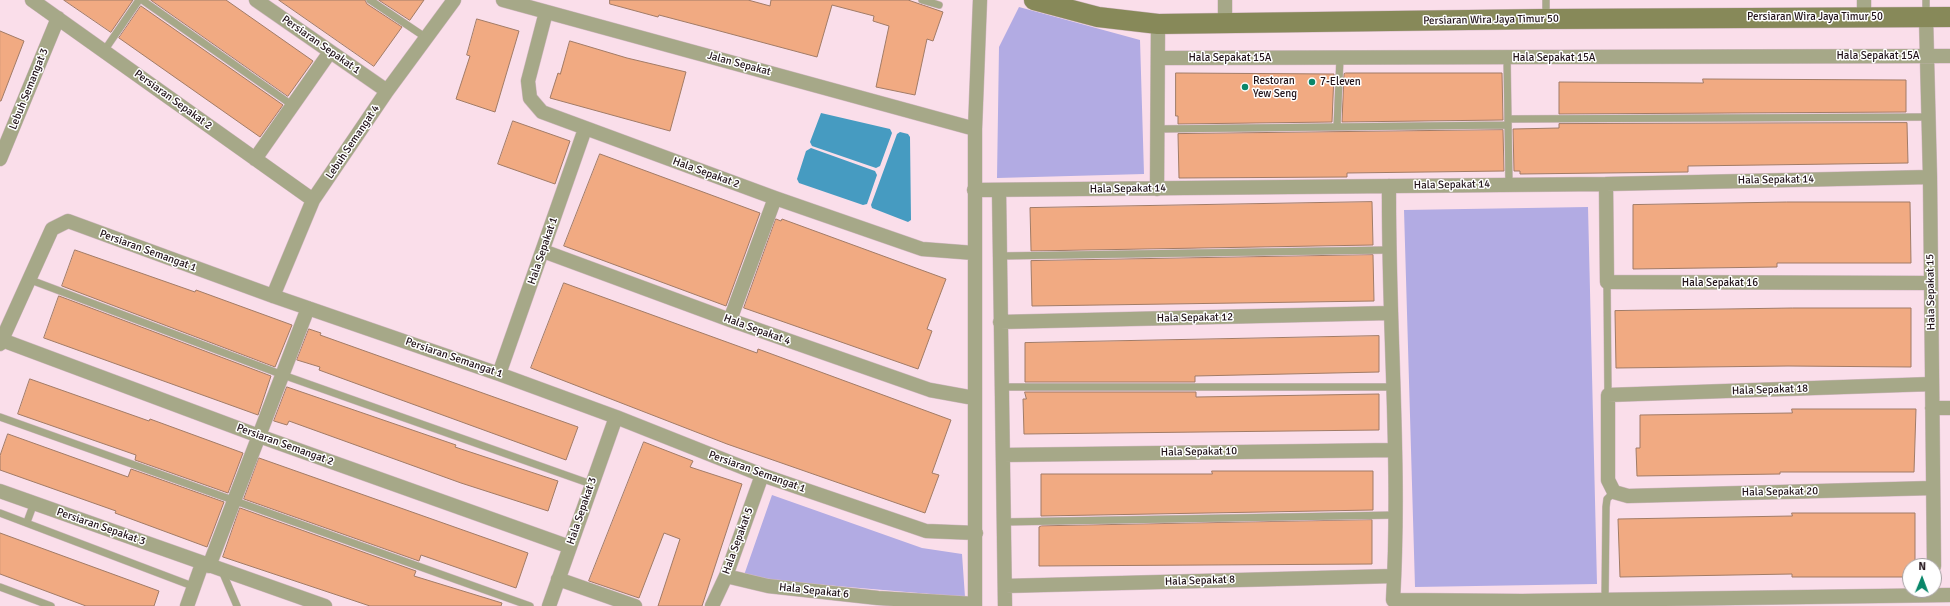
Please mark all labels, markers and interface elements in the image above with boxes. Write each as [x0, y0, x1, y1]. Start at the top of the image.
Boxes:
street label: Persiaran Wira Jaya Timur 50 [1747, 10, 1883, 24]
street label: Persiaran Wira Jaya Timur 50 [1423, 12, 1559, 28]
street label: Persiaran Sepakat 1 [279, 13, 363, 77]
street label: Lebuh Semangat 3 [7, 46, 51, 132]
street label: Jalan Sepakat [706, 49, 772, 79]
street label: Hala Sepakat 15A [1836, 49, 1920, 63]
street label: Hala Sepakat 15A [1188, 51, 1272, 65]
street label: Hala Sepakat 15A [1512, 51, 1596, 65]
street label: Persiaran Sepakat 2 [131, 67, 215, 133]
place label: Restoran Yew Seng [1253, 74, 1297, 100]
place label: 7-Eleven [1320, 75, 1361, 89]
marker: 7-Eleven [1307, 77, 1317, 87]
marker: Restoran Yew Seng [1240, 82, 1250, 92]
street label: Lebuh Semangat 4 [323, 102, 383, 182]
street label: Hala Sepakat 2 [671, 155, 741, 191]
street label: Hala Sepakat 14 [1738, 173, 1814, 187]
street label: Hala Sepakat 14 [1414, 178, 1490, 192]
street label: Hala Sepakat 14 [1090, 182, 1166, 196]
street label: Hala Sepakat 1 [525, 216, 561, 286]
street label: Persiaran Semangat 1 [98, 227, 198, 275]
street label: Hala Sepakat 15 [1924, 254, 1938, 330]
street label: Hala Sepakat 16 [1682, 276, 1758, 290]
street label: Hala Sepakat 12 [1157, 311, 1233, 325]
street label: Hala Sepakat 4 [722, 312, 792, 348]
street label: Persiaran Semangat 1 [403, 335, 505, 381]
street label: Hala Sepakat 18 [1732, 382, 1808, 398]
street label: Persiaran Semangat 2 [235, 421, 335, 469]
street label: Hala Sepakat 10 [1161, 445, 1237, 459]
street label: Persiaran Semangat 1 [707, 448, 807, 496]
street label: Hala Sepakat 3 [564, 476, 600, 546]
street label: Hala Sepakat 20 [1742, 485, 1818, 499]
street label: Persiaran Sepakat 3 [55, 506, 147, 548]
street label: Hala Sepakat 5 [720, 506, 756, 576]
north arrow [1902, 558, 1942, 598]
text: N [1918, 560, 1926, 573]
street label: Hala Sepakat 8 [1165, 573, 1235, 589]
street label: Hala Sepakat 6 [778, 581, 850, 601]

